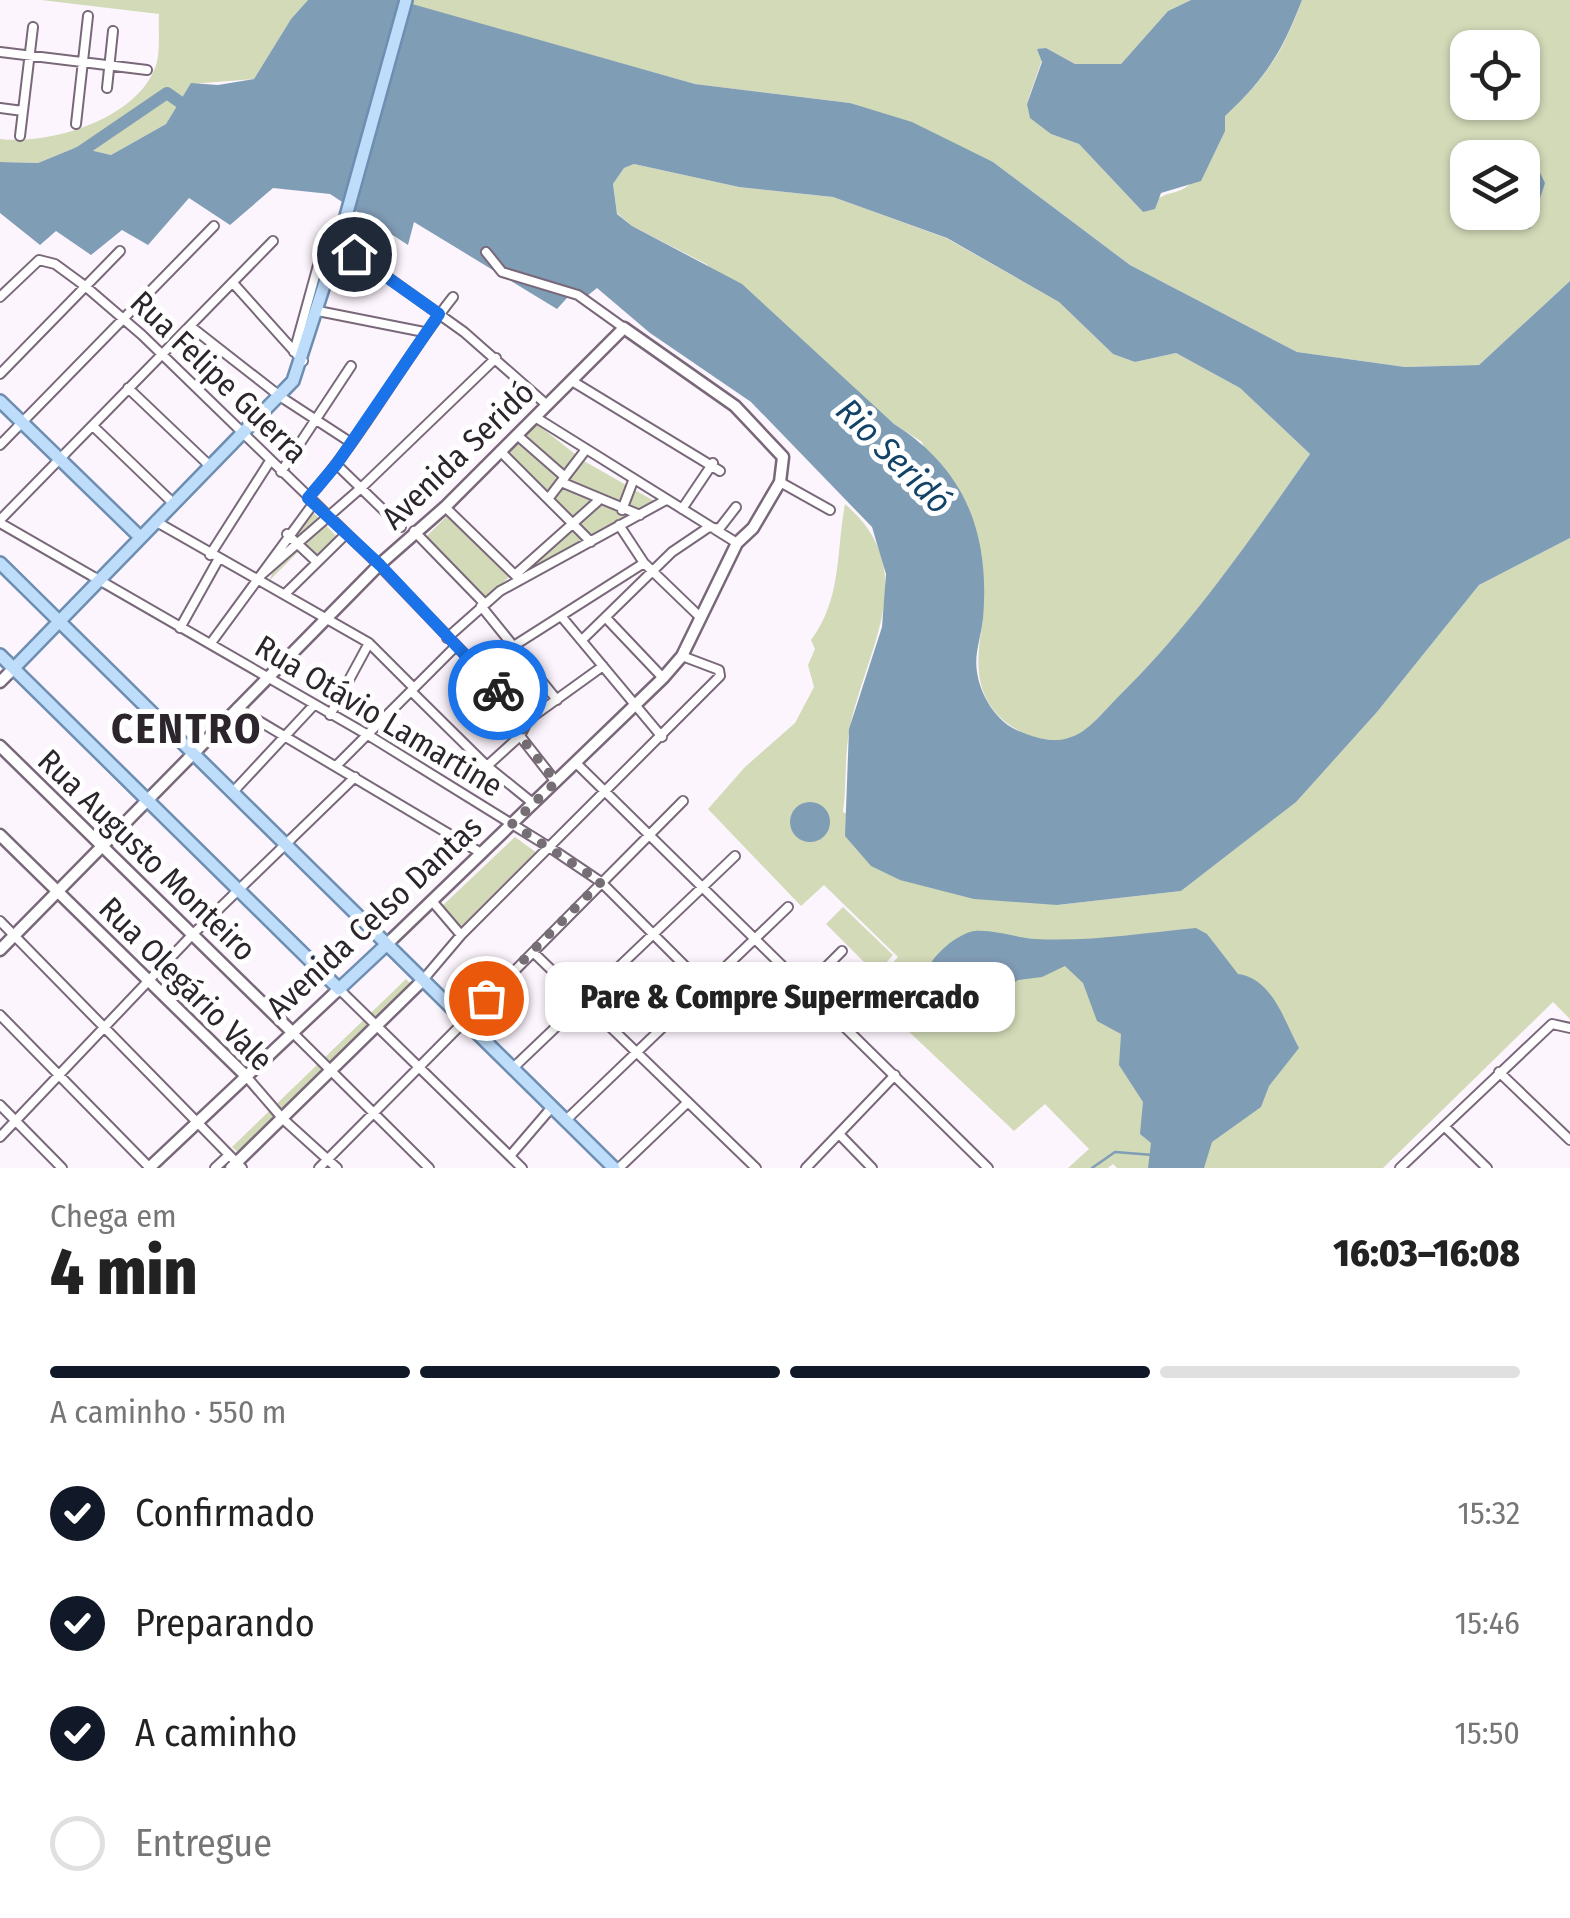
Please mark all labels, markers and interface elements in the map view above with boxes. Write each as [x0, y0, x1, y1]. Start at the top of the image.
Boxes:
map controls [1450, 30, 1540, 230]
button: locate [1450, 30, 1540, 120]
button: layers [1450, 140, 1540, 230]
pin [312, 212, 397, 297]
icon: home [327, 227, 382, 282]
street label: Rua Felipe Guerra [123, 283, 315, 471]
street label: Avenida Seridó [374, 373, 542, 537]
water label: Rio Seridó [828, 390, 960, 522]
street label: Rua Otávio Lamartine [248, 627, 510, 805]
courier [448, 640, 548, 740]
icon: bike [471, 663, 526, 718]
district label: CENTRO [111, 704, 263, 754]
street label: Rua Augusto Monteiro [30, 741, 264, 969]
street label: Avenida Celso Dantas [259, 808, 489, 1026]
street label: Rua Olegário Vale [91, 889, 281, 1079]
pin [444, 956, 529, 1041]
callout: Pare & Compre Supermercado [546, 963, 1016, 1033]
icon: bag [459, 971, 514, 1026]
text: Pare & Compre Supermercado [581, 978, 979, 1016]
text: Chega em [50, 1197, 177, 1235]
text: 16:03–16:08 [1333, 1230, 1520, 1276]
text: 4 min [50, 1233, 197, 1311]
text: A caminho · 550 m [50, 1393, 286, 1431]
icon: check [50, 1486, 105, 1541]
text: Confirmado [135, 1490, 315, 1536]
text: 15:32 [1457, 1494, 1520, 1532]
icon: check [50, 1596, 105, 1651]
text: Preparando [135, 1600, 315, 1646]
text: 15:46 [1455, 1604, 1520, 1642]
icon: check [50, 1706, 105, 1761]
text: A caminho [135, 1710, 297, 1756]
text: 15:50 [1455, 1714, 1520, 1752]
text: Entregue [135, 1820, 272, 1866]

